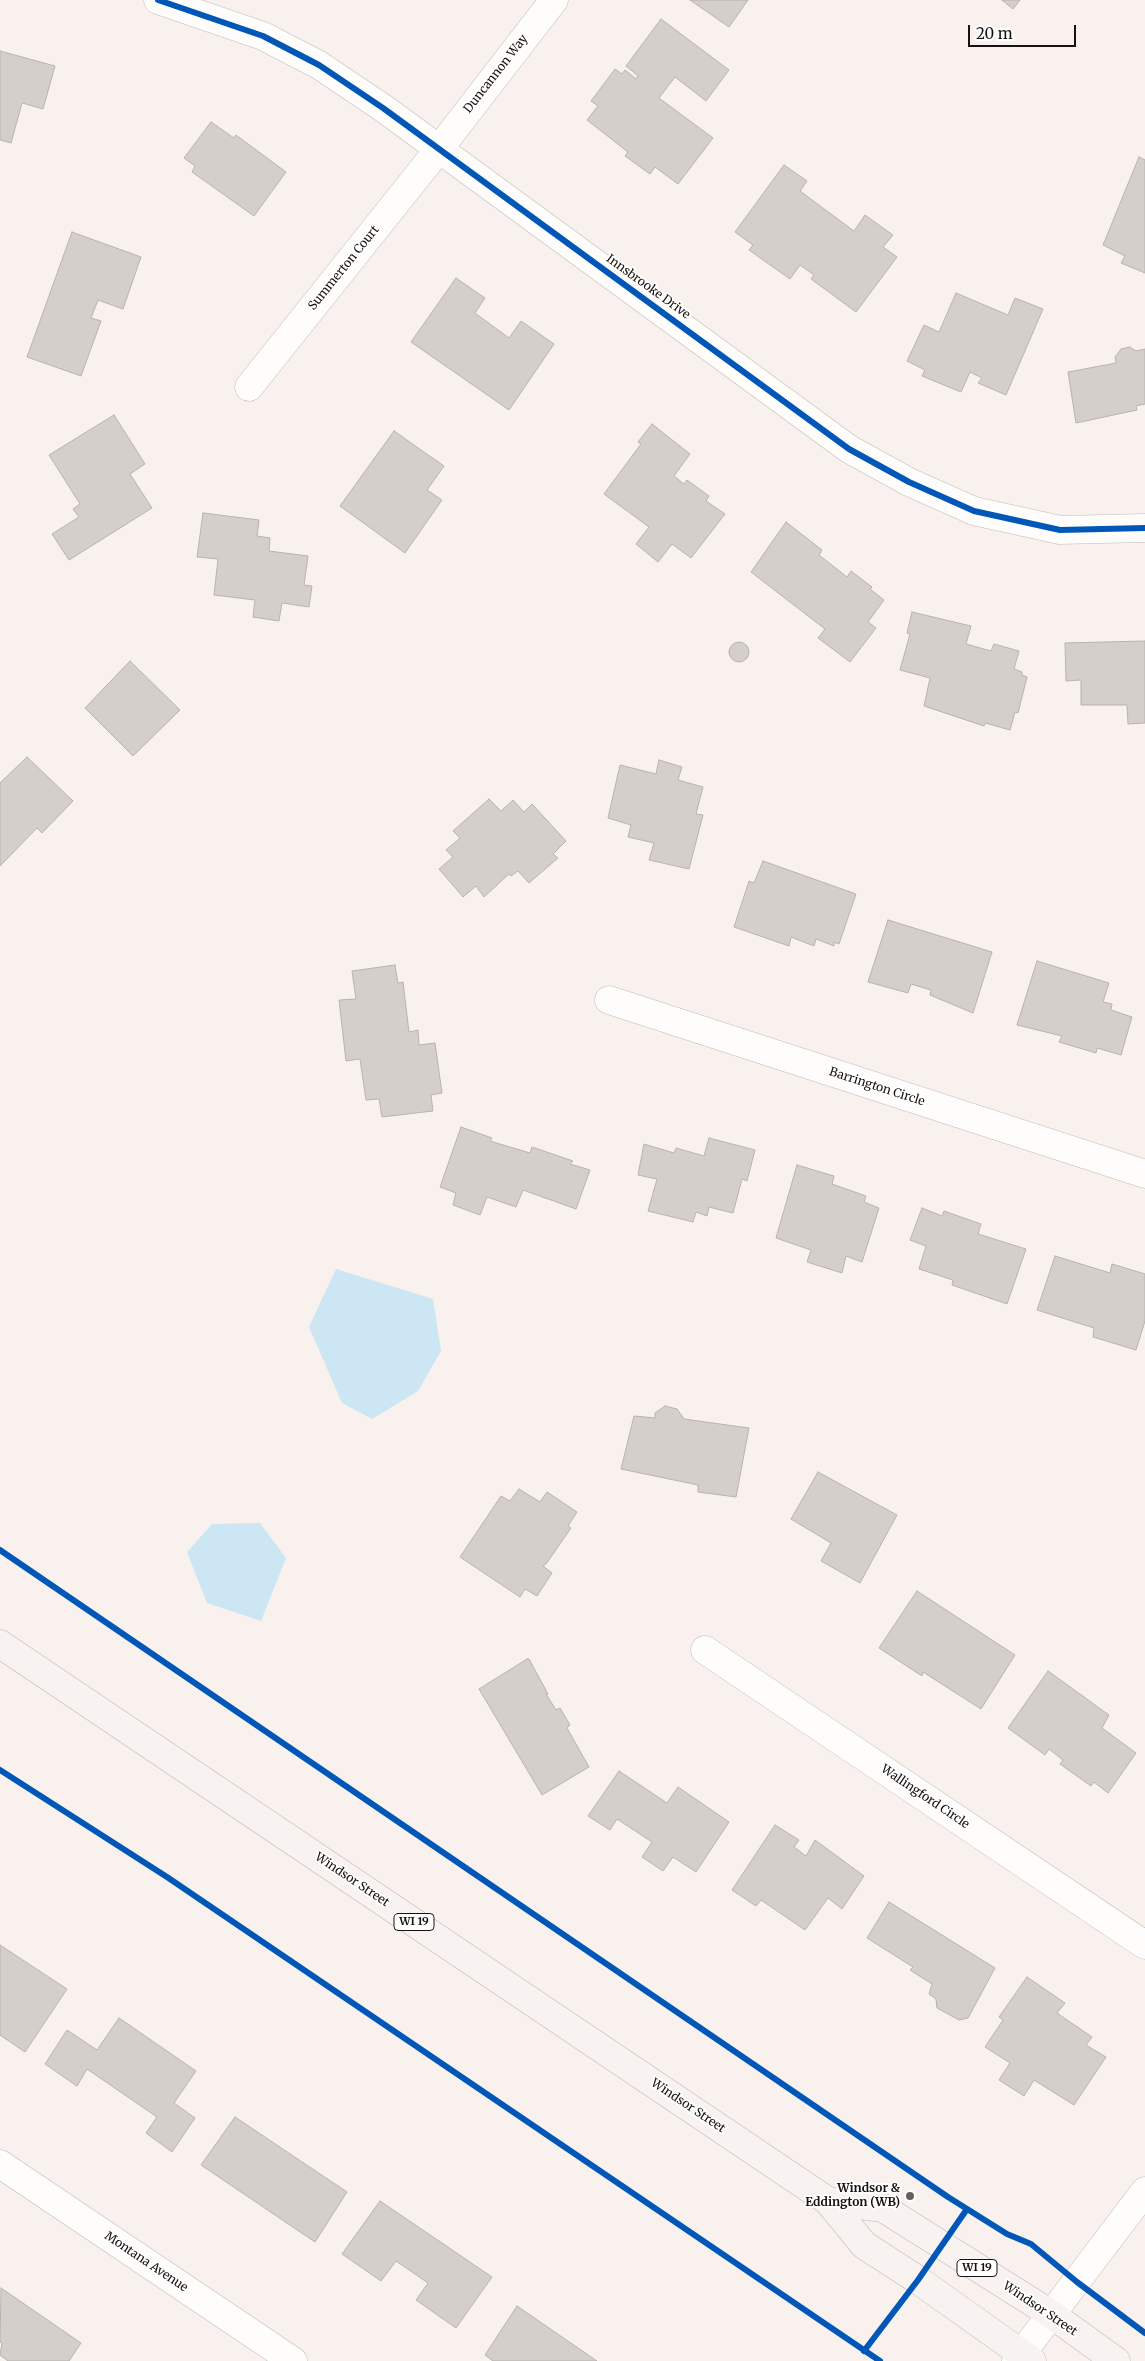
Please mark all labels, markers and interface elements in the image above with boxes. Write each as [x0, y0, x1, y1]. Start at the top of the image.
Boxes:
scale bar [970, 15, 1078, 47]
text: 20 m [976, 24, 1013, 43]
street label: Duncannon Way [461, 32, 531, 116]
street label: Summerton Court [306, 223, 382, 313]
street label: Innsbrooke Drive [603, 252, 693, 322]
street label: Barrington Circle [827, 1065, 927, 1109]
street label: Wallingford Circle [878, 1762, 972, 1832]
street label: Windsor Street [312, 1850, 392, 1910]
road number: WI 19 [394, 1914, 434, 1930]
street label: Windsor Street [648, 2076, 728, 2136]
place label: Windsor & Eddington (WB) [805, 2182, 900, 2210]
marker: Windsor & Eddington (WB) [904, 2190, 916, 2202]
street label: Montana Avenue [102, 2229, 190, 2295]
road number: WI 19 [957, 2260, 997, 2276]
street label: Windsor Street [1000, 2279, 1080, 2339]

